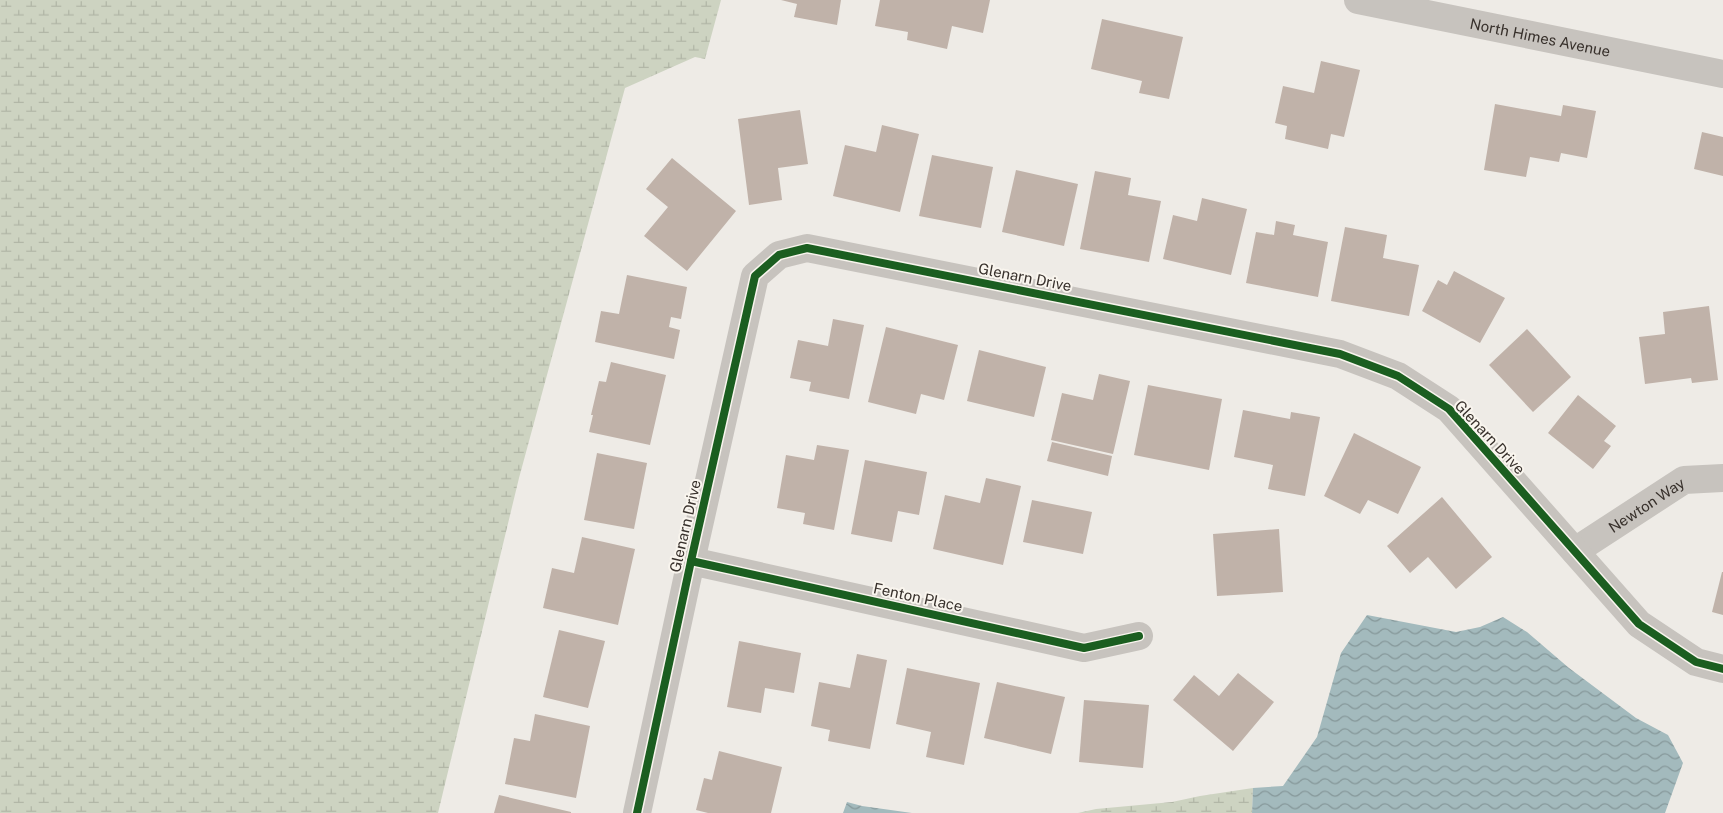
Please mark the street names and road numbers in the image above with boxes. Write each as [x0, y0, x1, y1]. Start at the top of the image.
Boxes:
street label: North Himes Avenue [1469, 14, 1612, 59]
street label: Glenarn Drive [977, 260, 1073, 294]
street label: Glenarn Drive [1452, 397, 1528, 477]
street label: Newton Way [1605, 474, 1687, 536]
street label: Glenarn Drive [666, 478, 704, 574]
street label: Fenton Place [872, 579, 964, 615]

